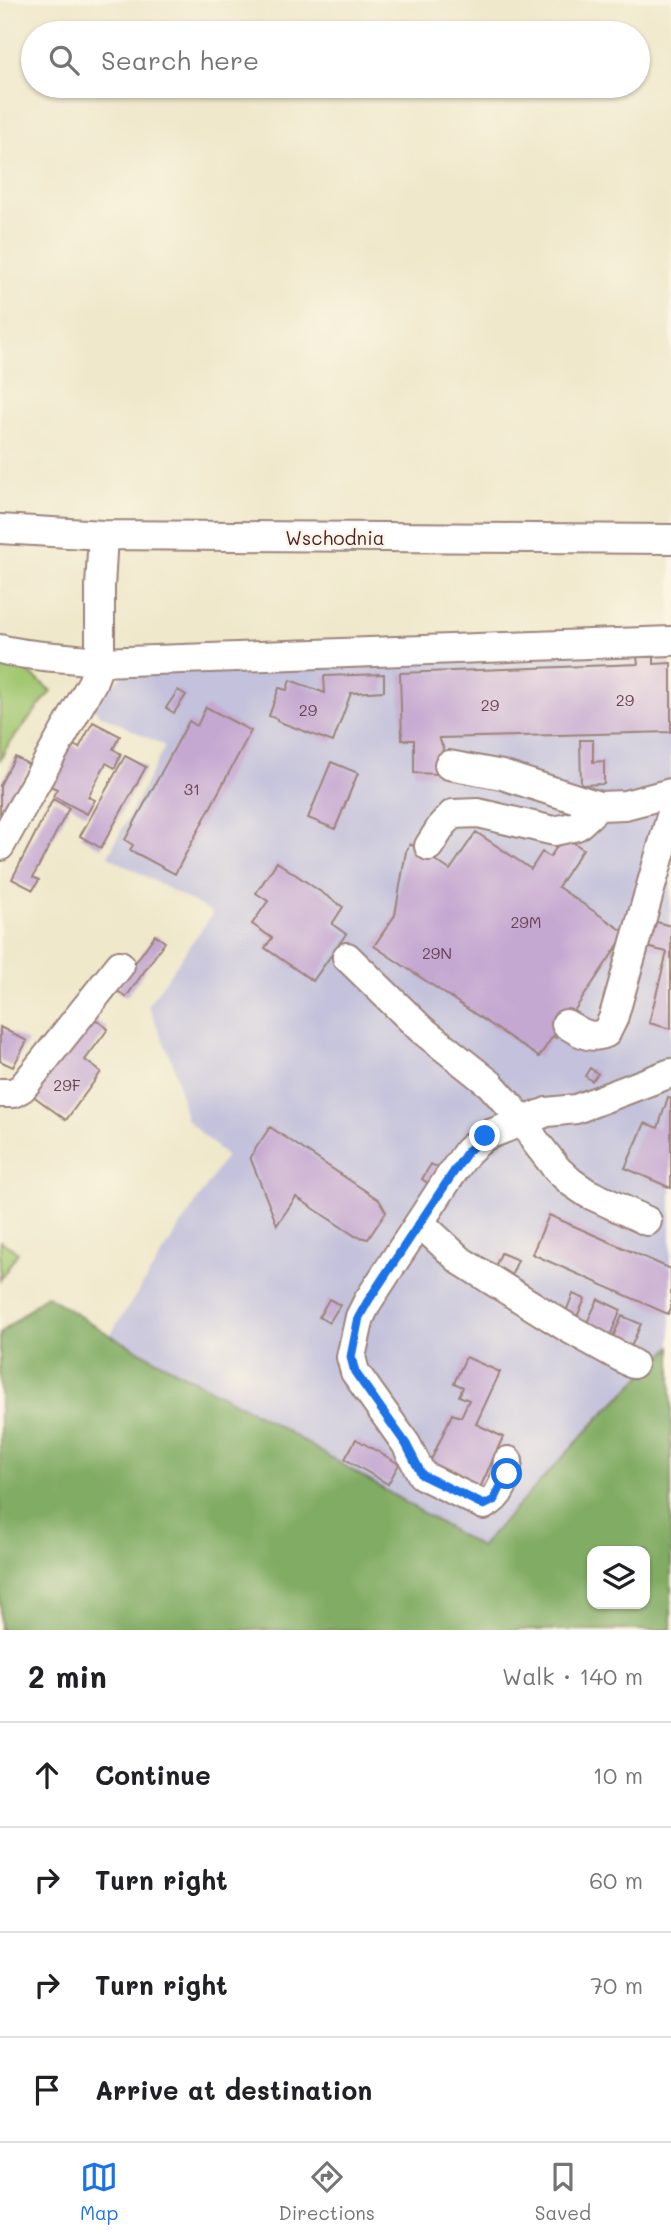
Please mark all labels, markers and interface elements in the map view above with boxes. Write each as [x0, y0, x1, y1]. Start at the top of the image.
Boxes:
search box [21, 21, 650, 98]
icon: search [45, 41, 83, 79]
text: Search here [101, 43, 259, 77]
street label: Wschodnia [285, 525, 385, 550]
house number: 29 [616, 689, 634, 710]
house number: 29 [481, 694, 499, 715]
house number: 29 [299, 699, 317, 720]
house number: 31 [184, 778, 200, 799]
house number: 29M [510, 911, 542, 932]
house number: 29N [422, 942, 452, 963]
house number: 29F [53, 1074, 81, 1095]
route end [469, 1120, 500, 1151]
route start [491, 1458, 522, 1489]
map controls [587, 1546, 650, 1609]
button: layers [587, 1546, 650, 1609]
text: 2 min [28, 1656, 107, 1696]
text: Walk · 140 m [502, 1661, 643, 1691]
icon: ahead [28, 1756, 66, 1794]
text: Continue [95, 1758, 211, 1792]
text: 10 m [593, 1760, 643, 1790]
icon: right [28, 1861, 66, 1899]
text: Turn right [95, 1863, 228, 1897]
text: 60 m [589, 1865, 643, 1895]
icon: right [28, 1966, 66, 2004]
text: Turn right [95, 1968, 228, 2002]
text: 70 m [590, 1970, 643, 2000]
icon: arrive [28, 2071, 66, 2109]
text: Arrive at destination [95, 2073, 372, 2107]
tab: Map [80, 2158, 119, 2225]
tab: Directions [278, 2158, 375, 2225]
tab: Saved [535, 2158, 591, 2225]

